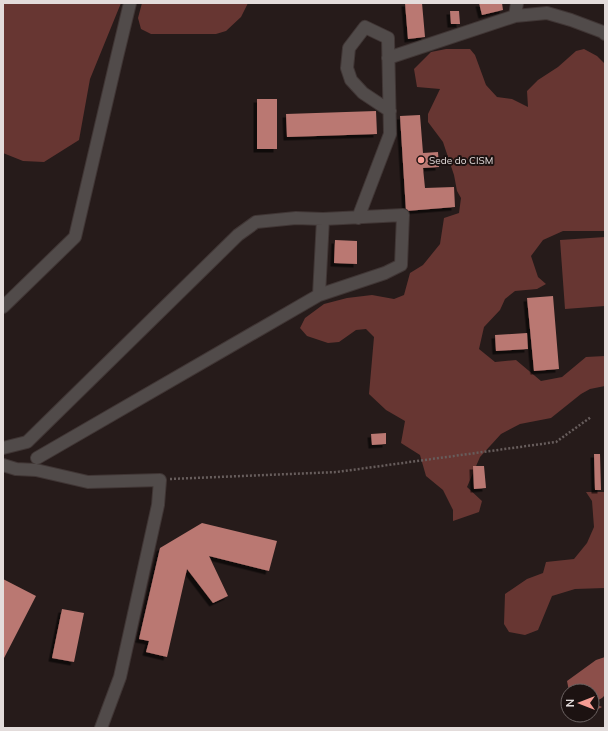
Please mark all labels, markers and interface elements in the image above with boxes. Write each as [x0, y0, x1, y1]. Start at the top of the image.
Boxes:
place label: Sede do CISM [429, 154, 493, 167]
marker: Sede do CISM [416, 155, 426, 165]
north arrow [560, 683, 600, 723]
text: N [563, 699, 577, 707]

